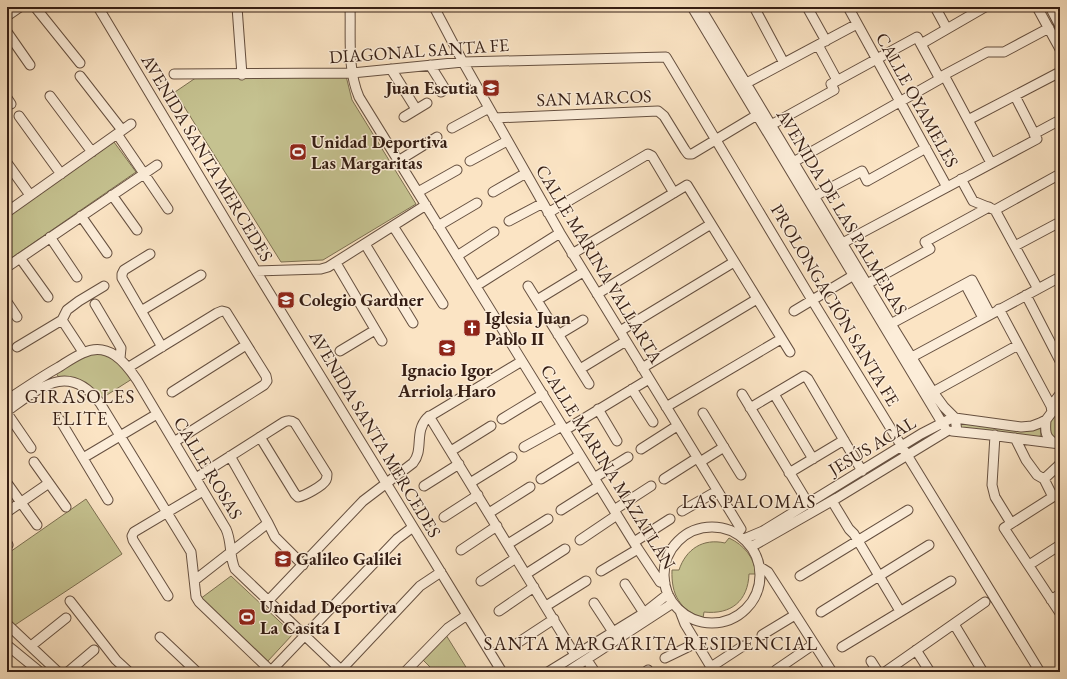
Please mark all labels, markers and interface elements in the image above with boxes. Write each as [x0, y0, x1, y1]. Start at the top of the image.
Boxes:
street label: CALLE OYAMELES [871, 28, 964, 171]
street label: DIAGONAL SANTA FE [328, 33, 510, 68]
street label: AVENIDA SANTA MERCEDES [136, 49, 278, 265]
place label: Juan Escutia [383, 76, 478, 99]
school or university icon: Juan Escutia [481, 78, 501, 98]
street label: SAN MARCOS [536, 84, 652, 111]
street label: AVENIDA DE LAS PALMERAS [771, 104, 913, 319]
place label: Unidad Deportiva Las Margaritas [311, 130, 448, 174]
sports icon: Unidad Deportiva Las Margaritas [288, 142, 308, 162]
street label: CALLE MARINA VALLARTA [531, 160, 668, 368]
street label: PROLONGACIÓN SANTA FE [766, 200, 905, 410]
place label: Colegio Gardner [299, 288, 424, 311]
school or university icon: Colegio Gardner [276, 290, 296, 310]
place label: Iglesia Juan Pablo II [485, 306, 571, 350]
church icon: Iglesia Juan Pablo II [462, 318, 482, 338]
street label: AVENIDA SANTA MERCEDES [304, 325, 446, 541]
school or university icon: Ignacio Igor Arriola Haro [437, 338, 457, 358]
place label: Ignacio Igor Arriola Haro [397, 358, 496, 402]
street label: CALLE MARINA MAZATLÁN [536, 360, 681, 574]
district label: GIRASOLES ELITE [25, 384, 135, 431]
street label: JESÚS ACAL [822, 410, 920, 482]
street label: CALLE ROSAS [169, 412, 248, 523]
district label: LAS PALOMAS [682, 489, 816, 514]
place label: Galileo Galilei [296, 547, 403, 570]
school or university icon: Galileo Galilei [273, 549, 293, 569]
place label: Unidad Deportiva La Casita I [260, 595, 397, 639]
sports icon: Unidad Deportiva La Casita I [237, 607, 257, 627]
district label: SANTA MARGARITA RESIDENCIAL [484, 631, 818, 656]

